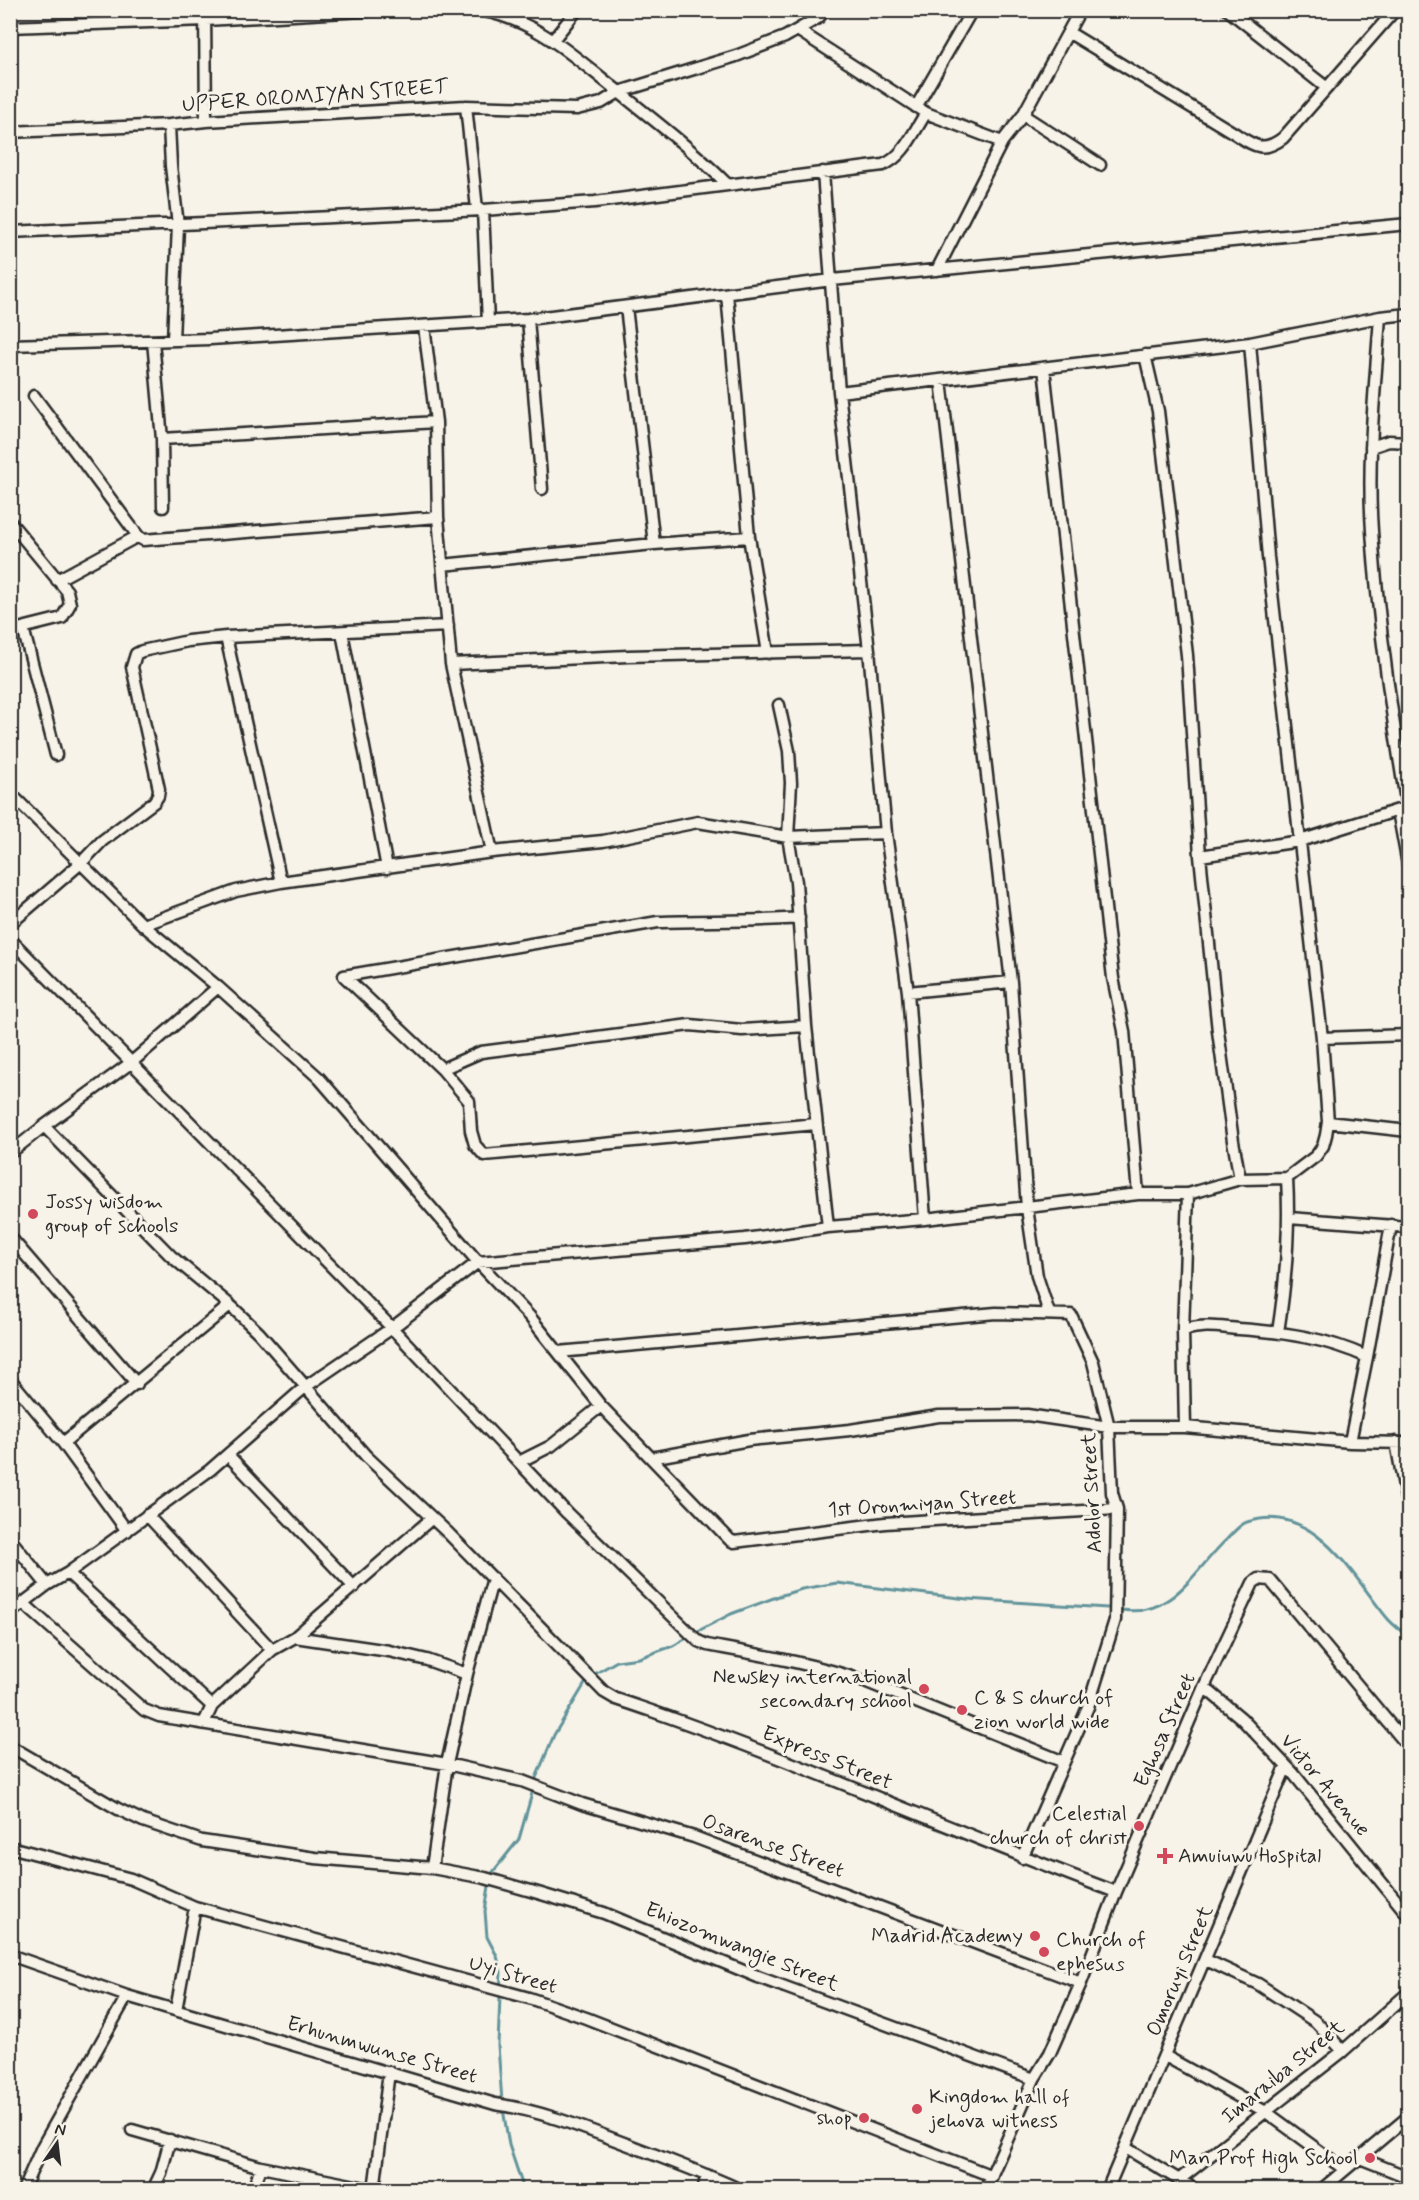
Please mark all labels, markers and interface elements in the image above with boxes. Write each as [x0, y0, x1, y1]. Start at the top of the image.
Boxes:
street label: UPPER OROMIYAN STREET [181, 73, 450, 119]
place label: Jossy wisdom group of schools [45, 1188, 178, 1240]
marker: Jossy wisdom group of schools [26, 1207, 40, 1221]
street label: Adolor Street [1075, 1431, 1109, 1554]
street label: 1st Oronmiyan Street [827, 1483, 1017, 1525]
place label: Newsky international secondary school [713, 1663, 912, 1715]
street label: Eghosa Street [1127, 1668, 1203, 1791]
marker: Newsky international secondary school [917, 1682, 931, 1696]
place label: C & S church of zion world wide [974, 1684, 1113, 1736]
marker: C & S church of zion world wide [955, 1703, 969, 1717]
street label: Express Street [758, 1719, 896, 1797]
street label: Victor Avenue [1274, 1728, 1376, 1842]
place label: Celestial church of christ [990, 1800, 1127, 1852]
street label: Osarense Street [698, 1807, 848, 1885]
marker: Celestial church of christ [1132, 1819, 1146, 1833]
place label: Amuiuwu Hospital [1178, 1842, 1321, 1870]
marker: Amuiuwu Hospital [1156, 1847, 1174, 1865]
street label: Ehiozomwangie Street [641, 1895, 844, 2000]
street label: Omoruyi Street [1140, 1901, 1220, 2041]
place label: Madrid Academy [871, 1922, 1023, 1950]
place label: Church of ephesus [1056, 1926, 1146, 1978]
marker: Madrid Academy [1028, 1929, 1042, 1943]
marker: Church of ephesus [1037, 1945, 1051, 1959]
street label: Uyi Street [466, 1949, 561, 2001]
street label: Erhunmwunse Street [284, 2009, 481, 2091]
street label: Imaraiba Street [1216, 2013, 1351, 2130]
place label: Kingdom hall of jehova witness [928, 2083, 1070, 2135]
marker: Kingdom hall of jehova witness [910, 2102, 924, 2116]
place label: shop [817, 2104, 852, 2132]
marker: shop [857, 2111, 871, 2125]
north arrow [27, 2113, 87, 2173]
text: N [53, 2118, 68, 2141]
place label: Man Prof High School [1169, 2144, 1358, 2173]
marker: Man Prof High School [1363, 2151, 1377, 2165]

